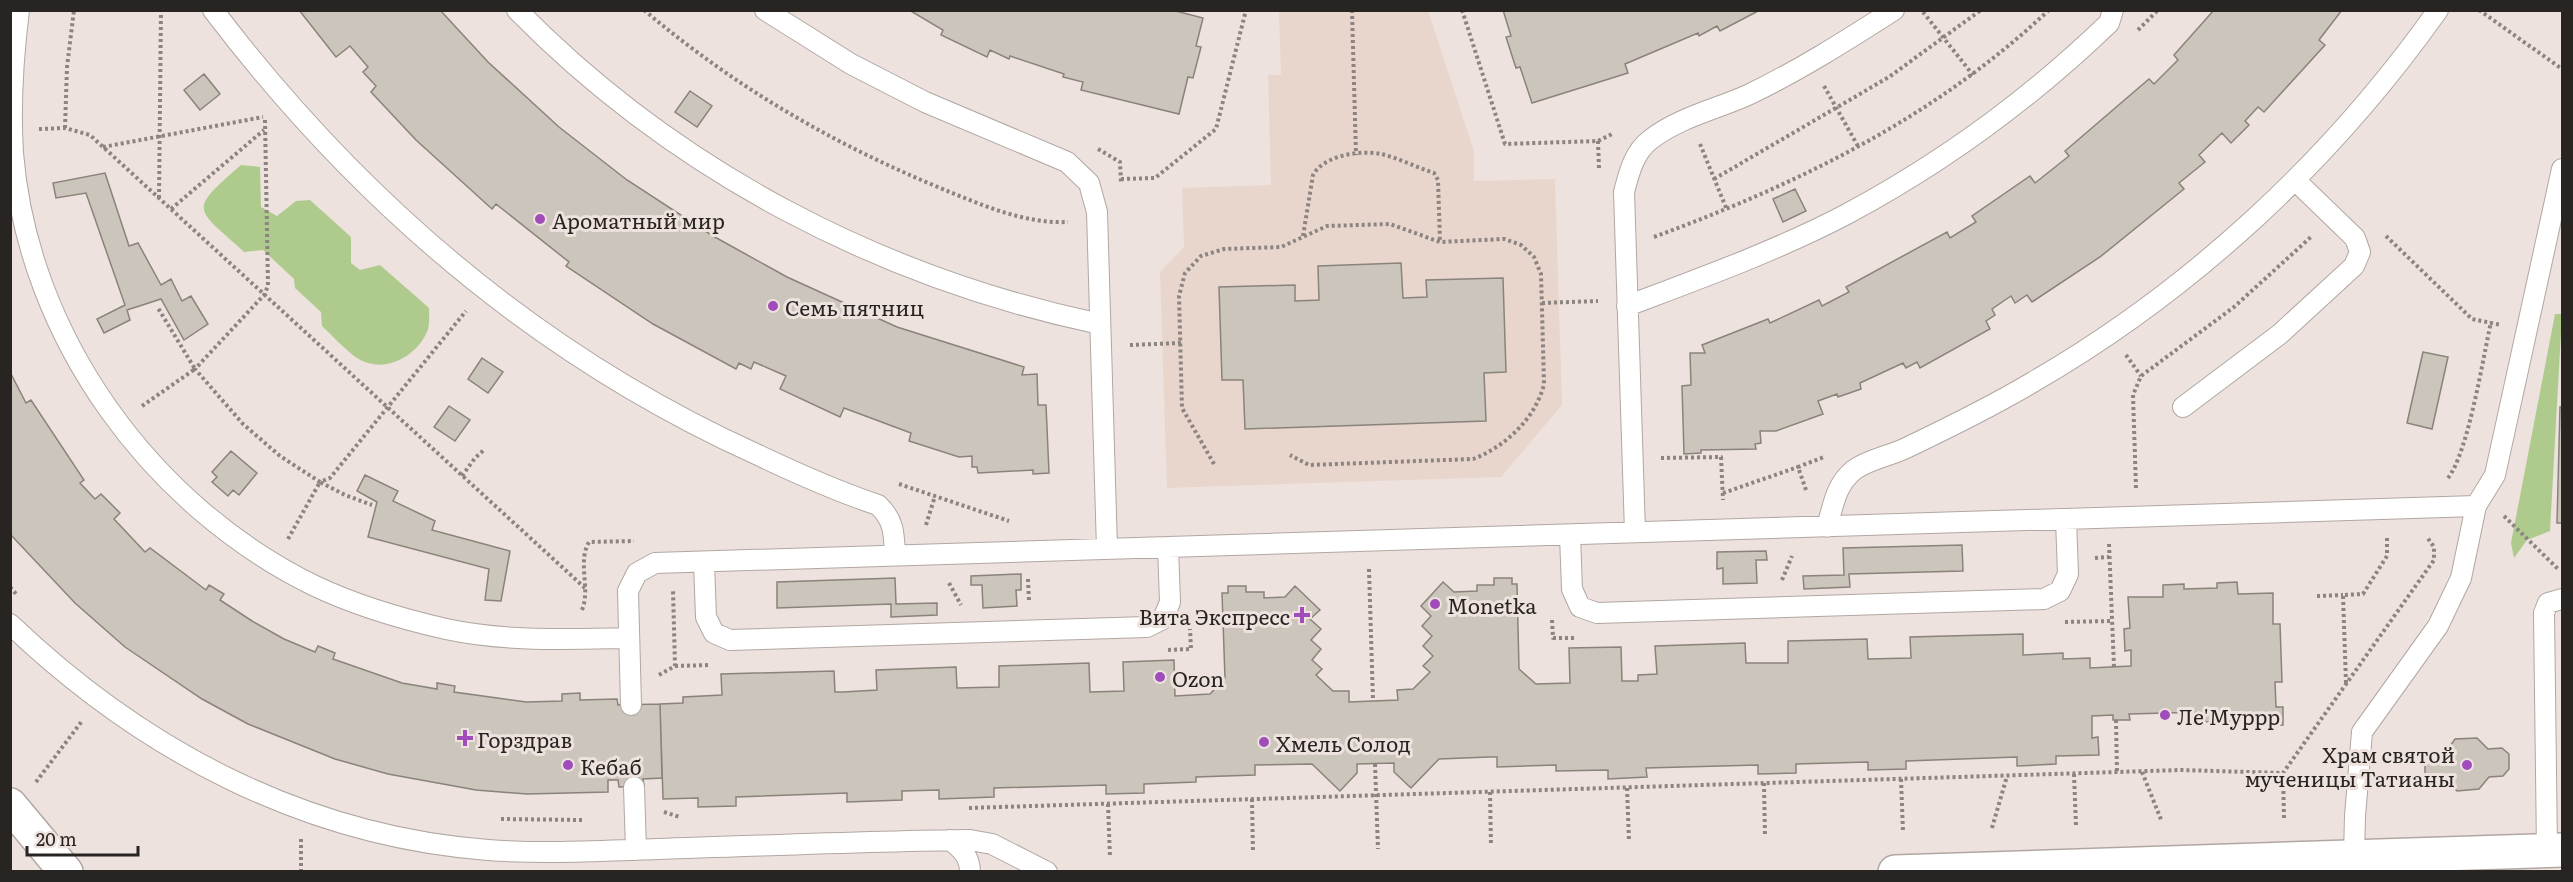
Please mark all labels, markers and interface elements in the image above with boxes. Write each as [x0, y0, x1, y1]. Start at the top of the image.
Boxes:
place label: Ароматный мир [552, 204, 725, 235]
marker: Ароматный мир [533, 212, 547, 226]
place label: Семь пятниц [785, 291, 924, 322]
marker: Семь пятниц [766, 299, 780, 313]
place label: Monetka [1447, 589, 1537, 620]
marker: Monetka [1428, 597, 1442, 611]
place label: Вита Экспресс [1139, 600, 1290, 631]
marker: Вита Экспресс [1295, 608, 1309, 622]
place label: Ozon [1172, 662, 1224, 693]
marker: Ozon [1153, 670, 1167, 684]
place label: Ле'Муррр [2177, 700, 2280, 731]
marker: Ле'Муррр [2158, 708, 2172, 722]
place label: Горздрав [477, 723, 572, 754]
place label: Хмель Солод [1276, 727, 1411, 758]
marker: Горздрав [458, 731, 472, 745]
marker: Хмель Солод [1257, 735, 1271, 749]
place label: Храм святой мученицы Татианы [2245, 738, 2455, 793]
place label: Кебаб [580, 750, 642, 781]
marker: Кебаб [561, 758, 575, 772]
marker: Храм святой мученицы Татианы [2460, 758, 2474, 772]
scale bar [27, 819, 138, 857]
text: 20 m [36, 825, 77, 852]

